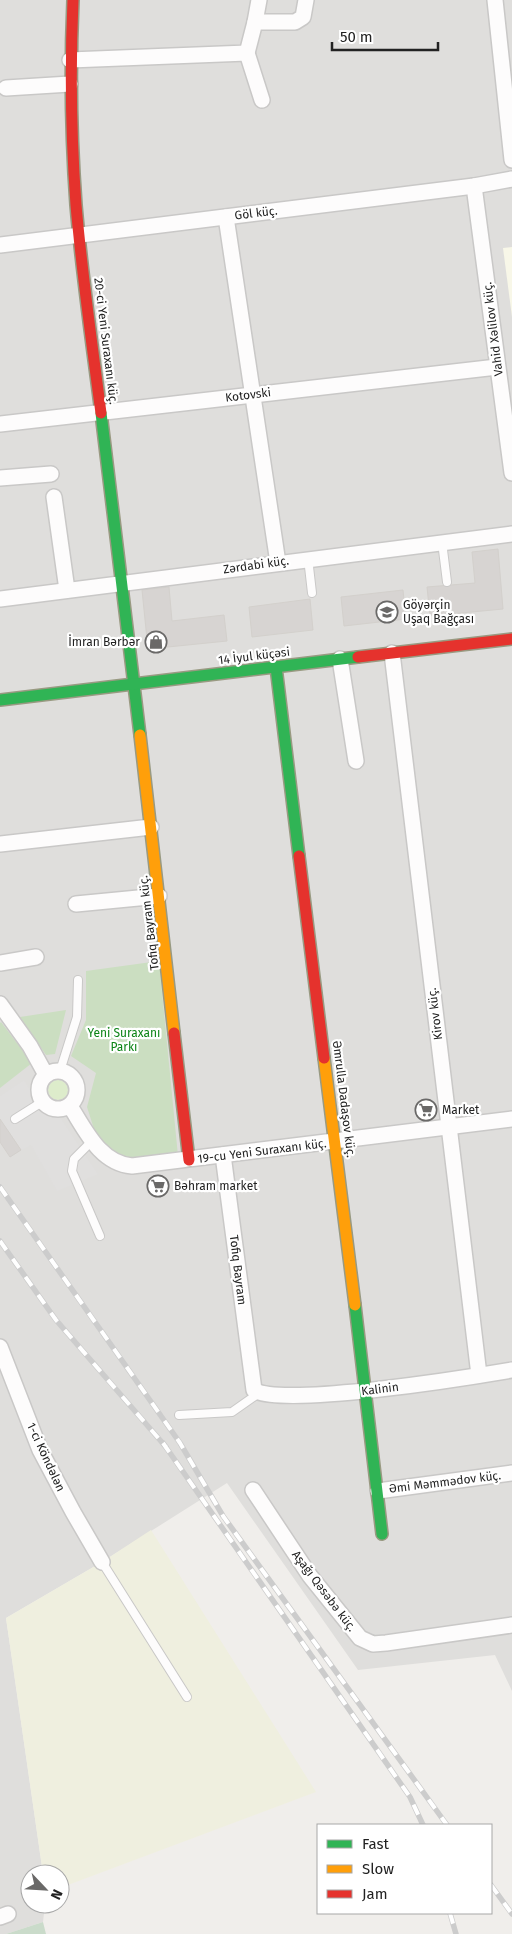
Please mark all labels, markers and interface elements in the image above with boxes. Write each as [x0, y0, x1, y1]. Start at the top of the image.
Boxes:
scale bar [332, 20, 438, 52]
text: 50 m [340, 28, 373, 46]
street label: Göl küç. [234, 203, 278, 223]
street label: 20-ci Yeni Suraxanı küç. [91, 277, 121, 405]
street label: Vahid Xəlilov küç. [480, 281, 506, 377]
street label: Kotovski [224, 385, 272, 405]
street label: Zərdabi küç. [222, 553, 290, 577]
place label: Göyərçin Uşaq Bağçası [403, 598, 474, 626]
school or university icon: Göyərçin Uşaq Bağçası [375, 600, 399, 624]
shop icon: İmran Bərbər [144, 630, 168, 654]
place label: İmran Bərbər [68, 634, 140, 649]
street label: 14 İyul küçəsi [217, 644, 291, 667]
street label: Tofiq Bayram küç. [136, 875, 162, 971]
street label: Kirov küç. [425, 987, 445, 1041]
park label: Yeni Suraxanı Parkı [88, 1026, 160, 1054]
street label: Əmrulla Dadaşov küç. [330, 1040, 358, 1158]
supermarket icon: Market [414, 1098, 438, 1122]
place label: Market [442, 1103, 480, 1117]
street label: 19-cu Yeni Suraxanı küç. [197, 1136, 327, 1166]
supermarket icon: Bәhram market [146, 1174, 170, 1198]
place label: Bәhram market [174, 1179, 258, 1193]
street label: Tofiq Bayram [227, 1234, 249, 1306]
street label: Kalinin [360, 1380, 400, 1398]
street label: 1-ci Köndələn [24, 1420, 68, 1494]
street label: Əmi Məmmədov küç. [388, 1468, 502, 1496]
street label: Aşağı Qəsəbə küç. [289, 1548, 359, 1634]
legend [317, 1824, 492, 1914]
text: Fast [362, 1835, 389, 1853]
text: Slow [362, 1860, 394, 1878]
north arrow [20, 1864, 70, 1914]
text: Jam [362, 1885, 388, 1903]
text: N [47, 1886, 66, 1902]

